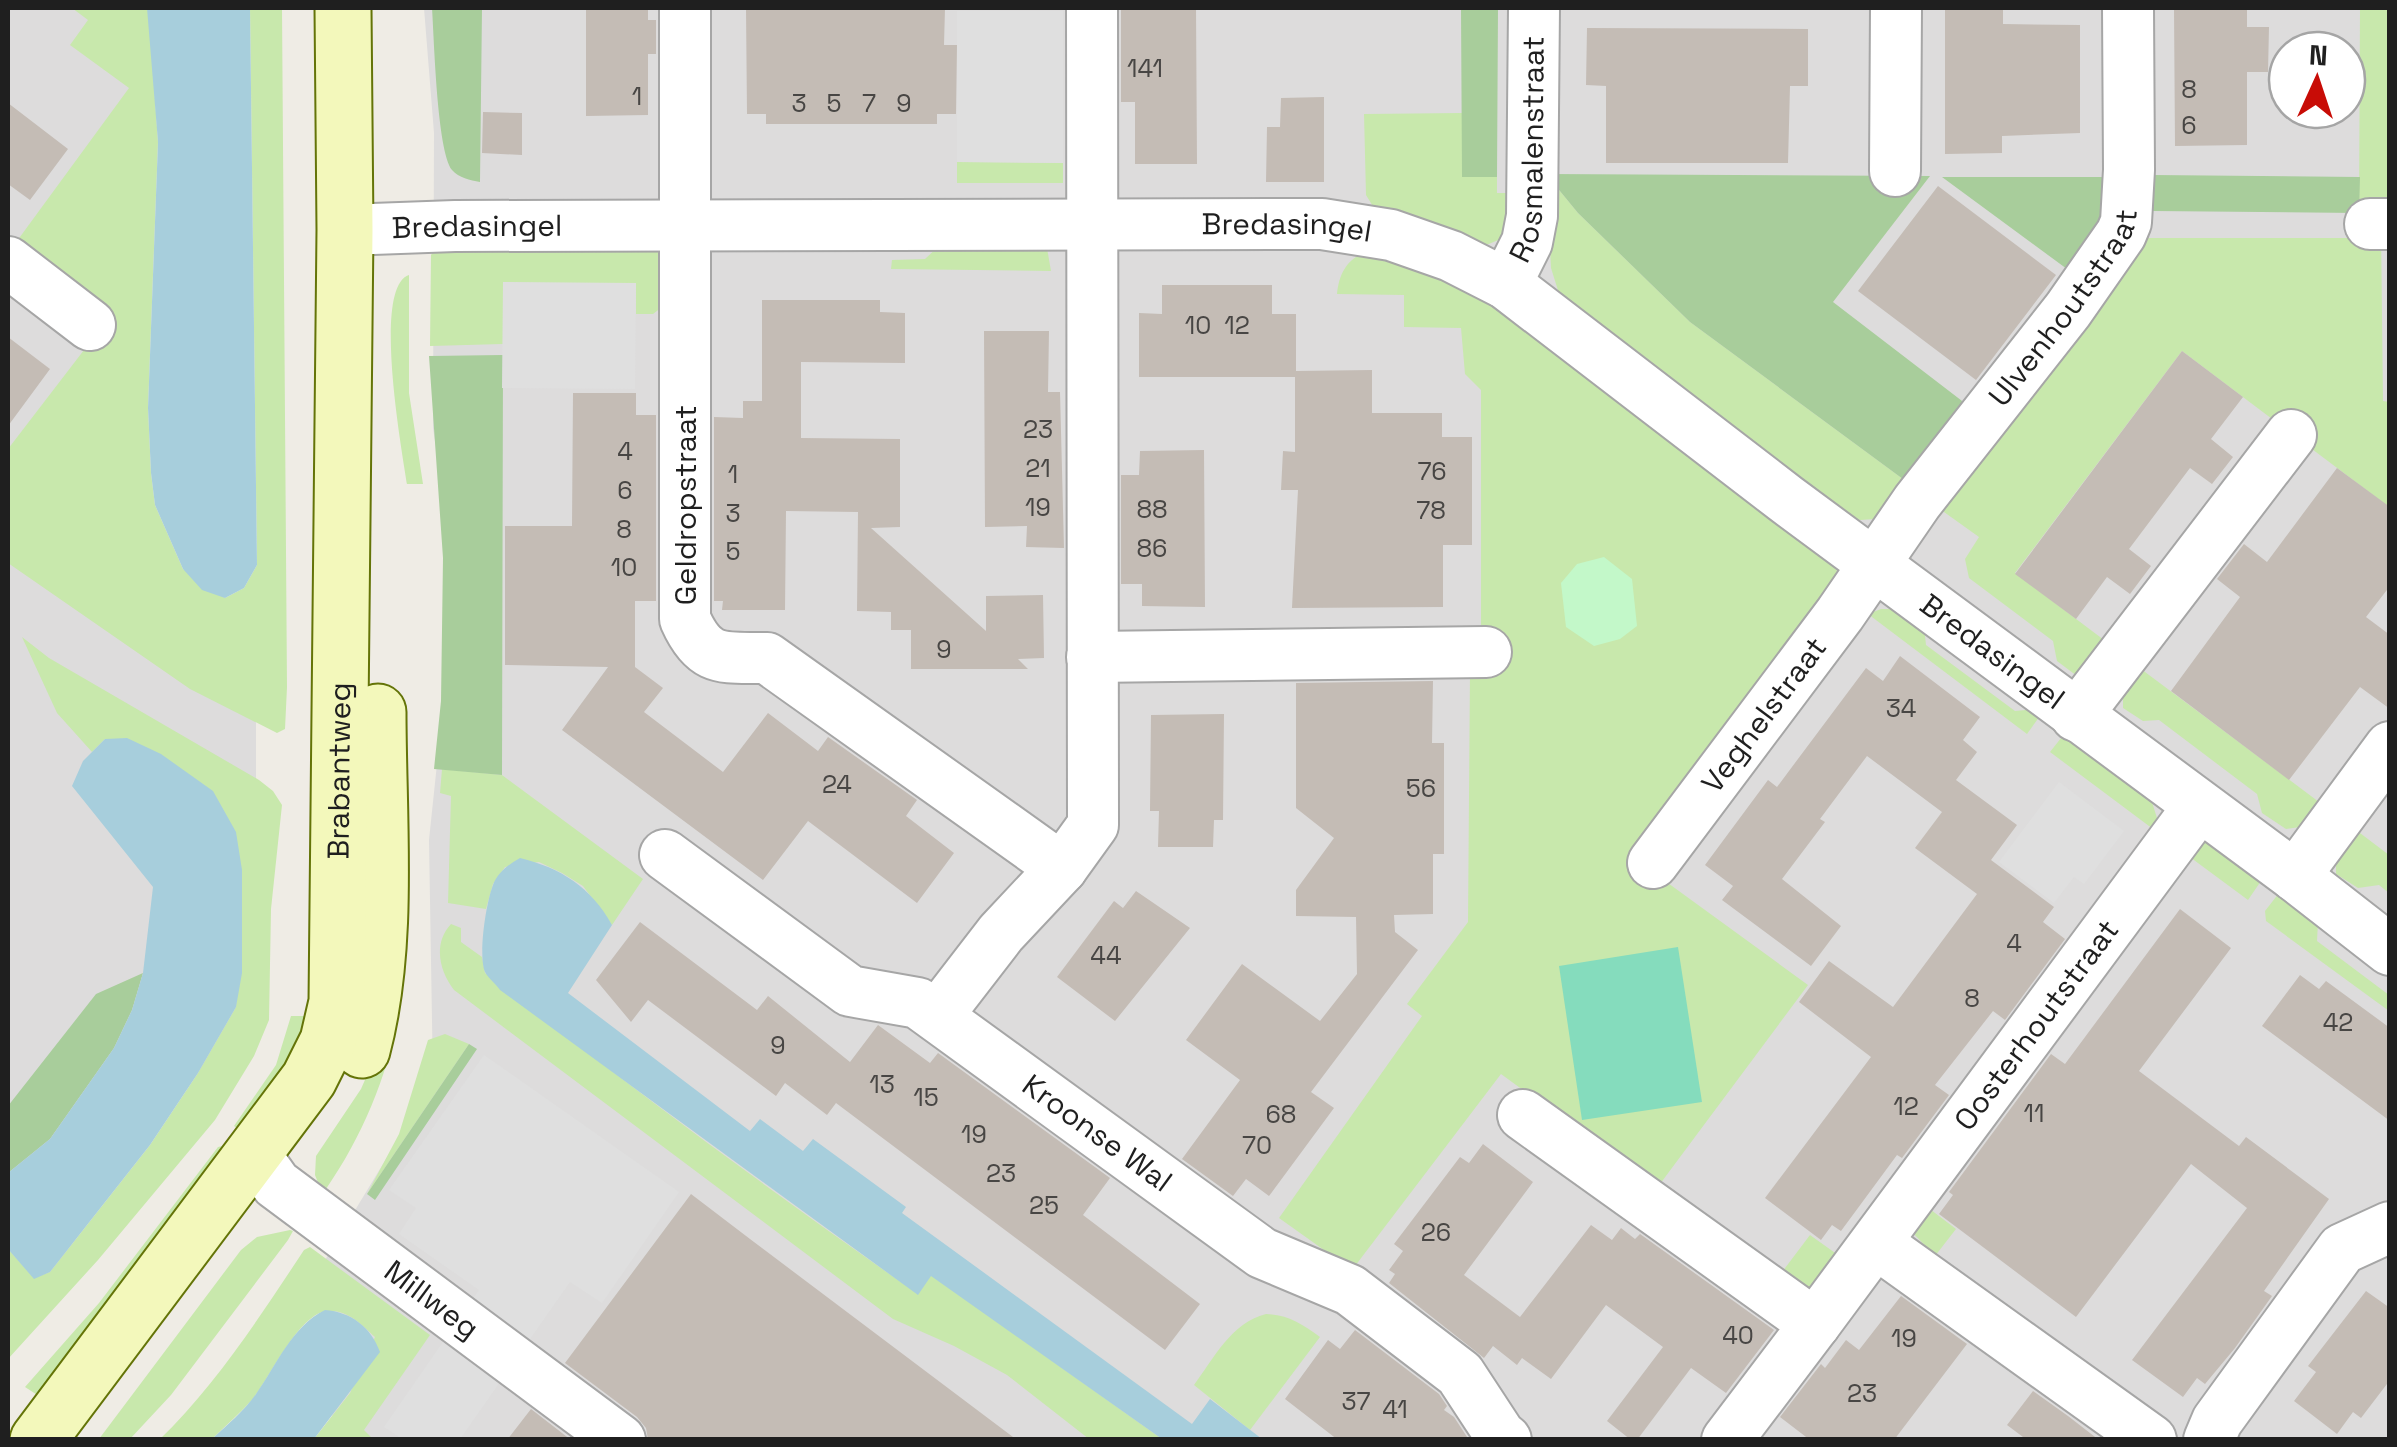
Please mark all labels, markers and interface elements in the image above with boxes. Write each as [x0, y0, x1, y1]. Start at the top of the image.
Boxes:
north arrow [2267, 30, 2367, 130]
street label: Rosmalenstraat [1500, 36, 1553, 269]
text: N [2308, 37, 2329, 74]
house number: 141 [1127, 52, 1163, 84]
house number: 8 [2181, 73, 2197, 105]
house number: 1 [632, 80, 642, 112]
house number: 3 [791, 87, 807, 119]
house number: 5 [827, 87, 841, 119]
house number: 7 [862, 87, 876, 119]
house number: 9 [896, 87, 912, 119]
house number: 6 [2181, 109, 2197, 141]
street label: Bredasingel [1201, 204, 1375, 251]
street label: Bredasingel [391, 206, 562, 247]
street label: Ulvenhoutstraat [1980, 208, 2146, 414]
house number: 10 [1185, 309, 1211, 341]
house number: 12 [1224, 309, 1250, 341]
street label: Geldropstraat [666, 405, 705, 605]
house number: 23 [1023, 413, 1053, 445]
house number: 4 [617, 435, 633, 467]
house number: 21 [1025, 452, 1051, 484]
house number: 76 [1417, 455, 1447, 487]
house number: 1 [728, 458, 738, 490]
house number: 6 [617, 474, 633, 506]
house number: 19 [1025, 491, 1051, 523]
house number: 88 [1136, 493, 1168, 525]
house number: 78 [1416, 494, 1446, 526]
house number: 3 [725, 497, 741, 529]
house number: 8 [616, 513, 632, 545]
house number: 86 [1137, 532, 1167, 564]
house number: 5 [726, 535, 740, 567]
house number: 10 [611, 551, 637, 583]
street label: Bredasingel [1912, 585, 2073, 718]
street label: Veghelstraat [1692, 629, 1835, 801]
house number: 9 [936, 633, 952, 665]
street label: Brabantweg [318, 682, 359, 860]
house number: 34 [1886, 692, 1916, 724]
house number: 24 [822, 768, 852, 800]
house number: 56 [1406, 772, 1436, 804]
street label: Oosterhoutstraat [1945, 912, 2127, 1138]
house number: 4 [2006, 927, 2022, 959]
house number: 44 [1090, 939, 1122, 971]
house number: 8 [1964, 982, 1980, 1014]
house number: 42 [2323, 1006, 2353, 1038]
house number: 9 [770, 1029, 786, 1061]
street label: Kroonse Wal [1015, 1065, 1180, 1200]
house number: 13 [869, 1068, 895, 1100]
house number: 15 [913, 1081, 939, 1113]
house number: 12 [1893, 1090, 1919, 1122]
house number: 11 [2024, 1097, 2044, 1129]
house number: 68 [1266, 1098, 1296, 1130]
house number: 19 [961, 1118, 987, 1150]
house number: 70 [1242, 1129, 1272, 1161]
house number: 23 [986, 1157, 1016, 1189]
house number: 25 [1029, 1189, 1059, 1221]
house number: 26 [1421, 1216, 1451, 1248]
street label: Millweg [377, 1251, 487, 1348]
house number: 40 [1722, 1319, 1754, 1351]
house number: 19 [1891, 1322, 1917, 1354]
house number: 23 [1847, 1377, 1877, 1409]
house number: 37 [1341, 1385, 1371, 1417]
house number: 41 [1382, 1393, 1408, 1425]

